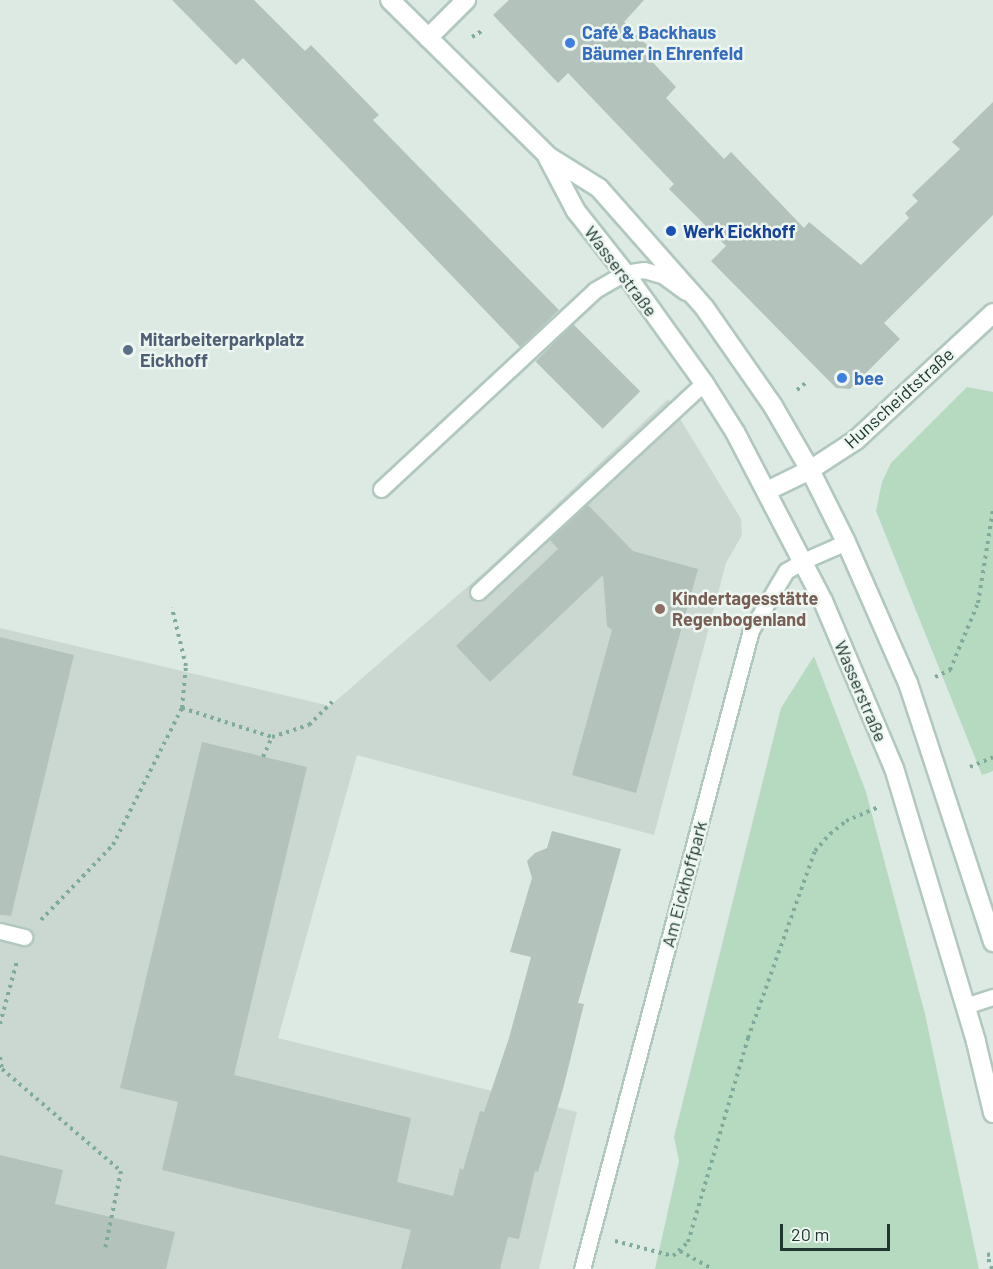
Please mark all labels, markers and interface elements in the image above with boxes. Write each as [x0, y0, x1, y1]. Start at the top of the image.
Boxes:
place label: Café & Backhaus Bäumer in Ehrenfeld [582, 22, 743, 64]
marker: Café & Backhaus Bäumer in Ehrenfeld [563, 36, 577, 50]
place label: Werk Eickhoff [683, 220, 795, 242]
street label: Wasserstraße [580, 221, 662, 321]
marker: Werk Eickhoff [664, 224, 678, 238]
place label: Mitarbeiterparkplatz Eickhoff [140, 329, 304, 372]
marker: Mitarbeiterparkplatz Eickhoff [121, 343, 135, 357]
street label: Hunscheidtstraße [840, 343, 958, 453]
place label: bee [854, 367, 884, 389]
marker: bee [835, 371, 849, 385]
place label: Kindertagesstätte Regenbogenland [672, 588, 818, 630]
marker: Kindertagesstätte Regenbogenland [653, 602, 667, 616]
street label: Wasserstraße [830, 637, 892, 745]
street label: Am Eickhoffpark [657, 818, 711, 950]
scale bar [783, 1212, 892, 1250]
text: 20 m [791, 1223, 829, 1245]

